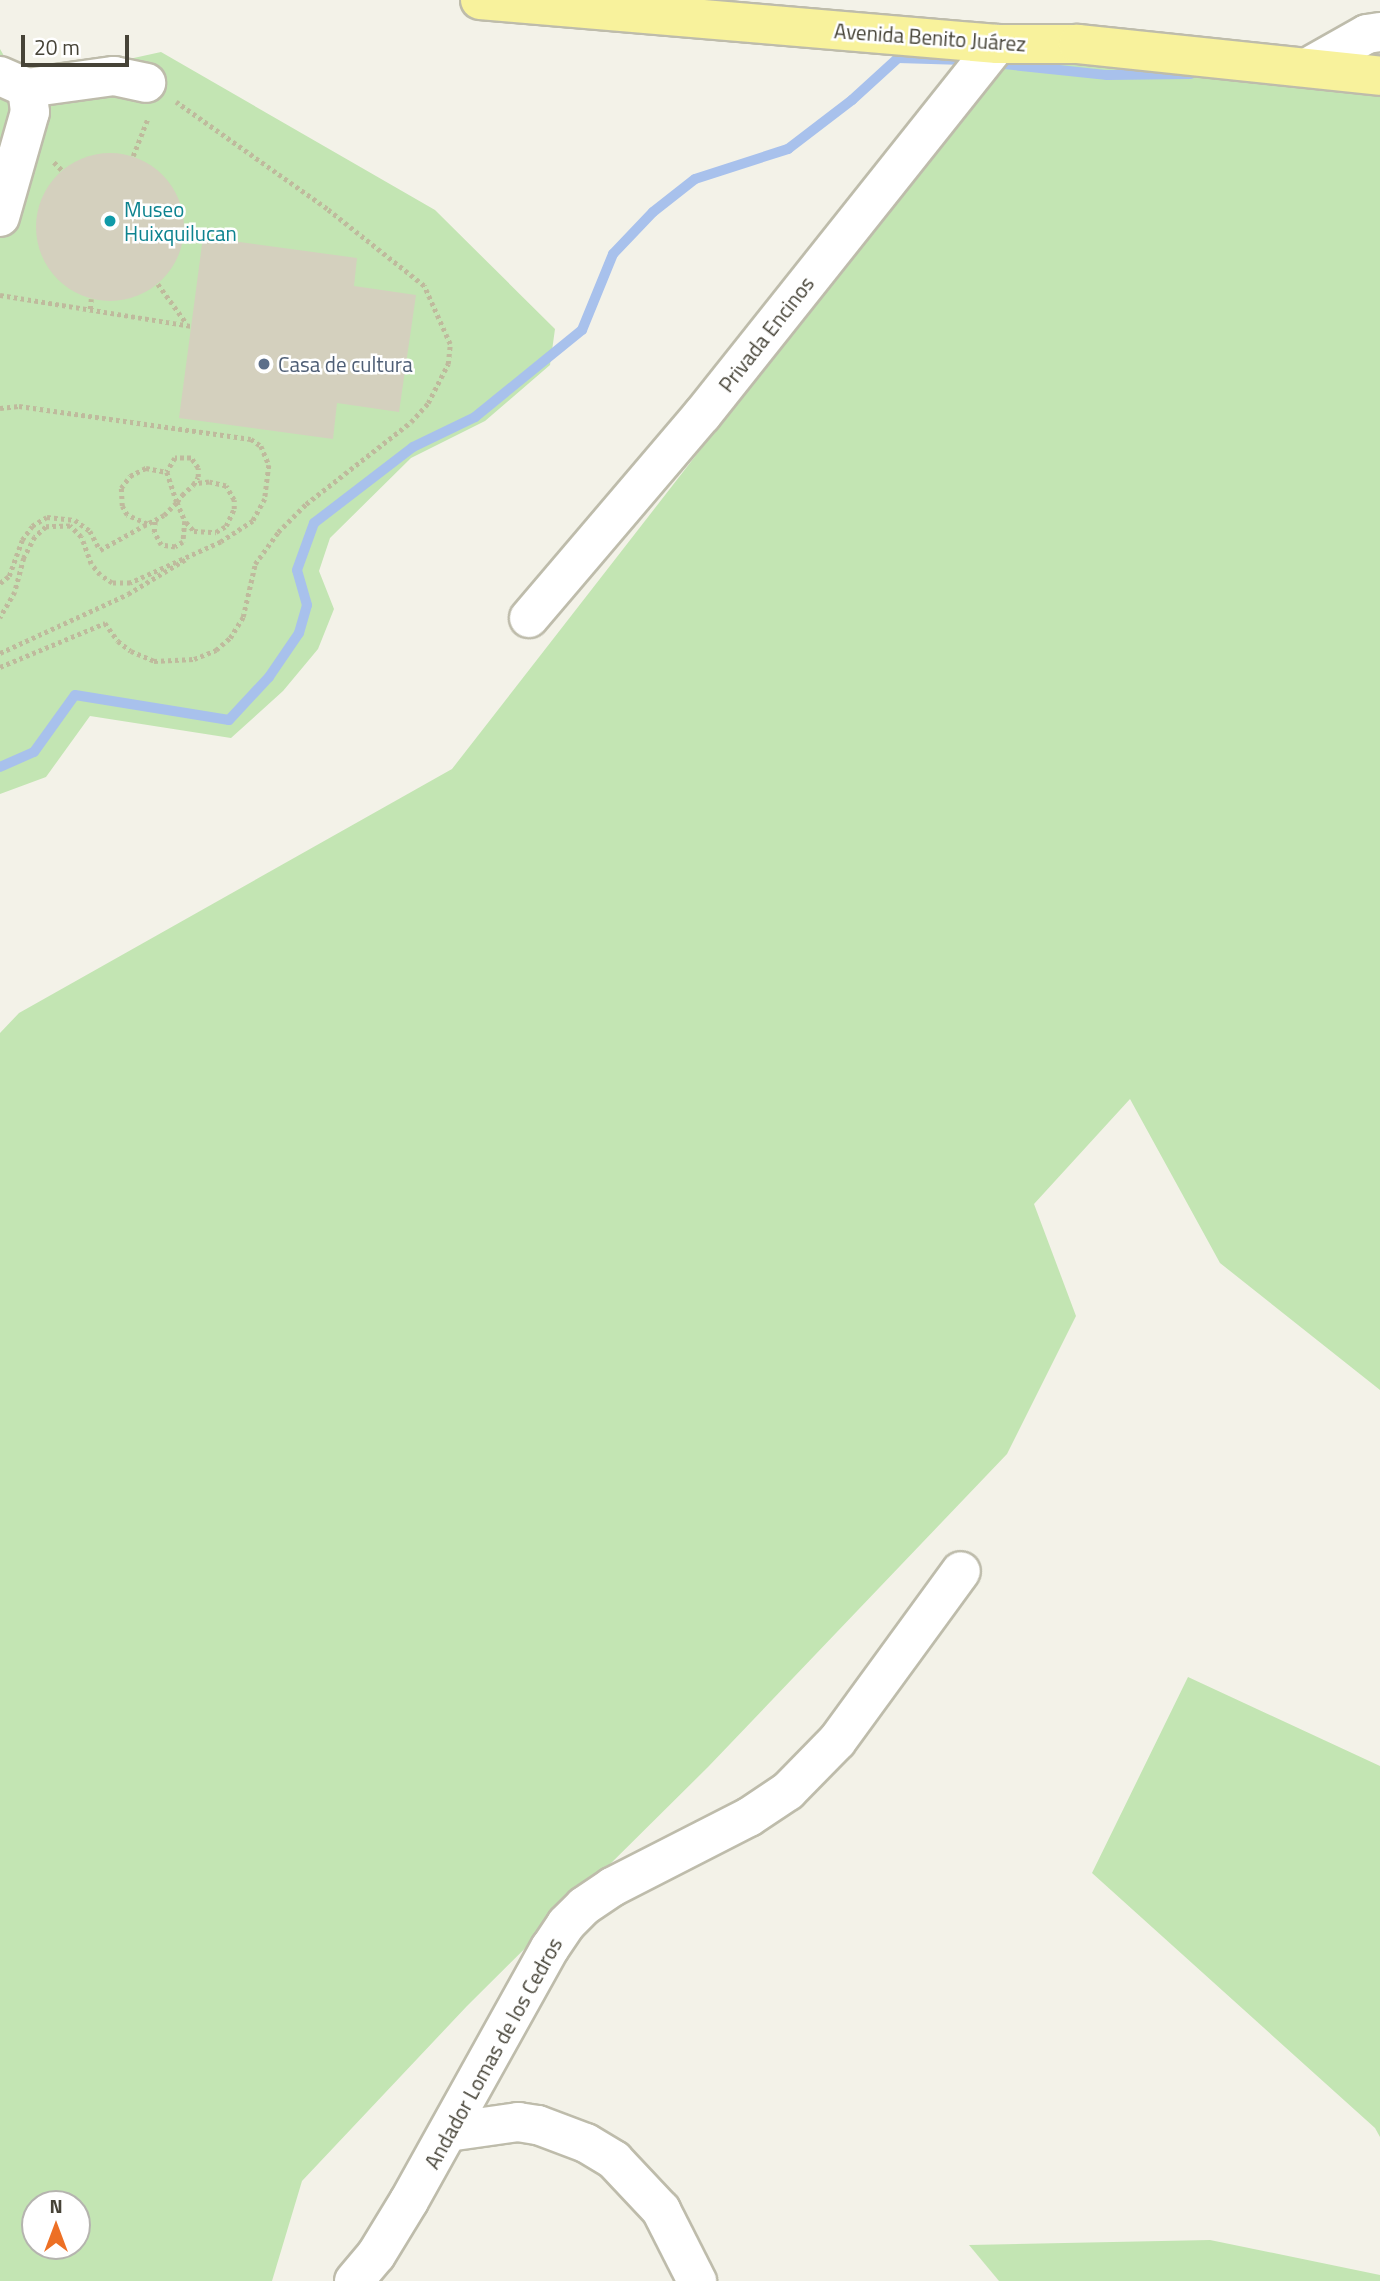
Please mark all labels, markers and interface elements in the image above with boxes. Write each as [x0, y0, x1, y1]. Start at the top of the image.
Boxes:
street label: Avenida Benito Juárez [833, 18, 1027, 56]
scale bar [24, 21, 133, 65]
text: 20 m [34, 31, 80, 63]
place label: Museo Huixquilucan [124, 196, 237, 246]
marker: Museo Huixquilucan [102, 213, 118, 229]
street label: Privada Encinos [713, 271, 819, 397]
place label: Casa de cultura [278, 351, 413, 377]
marker: Casa de cultura [256, 356, 272, 372]
street label: Andador Lomas de los Cedros [419, 1933, 567, 2173]
north arrow [21, 2190, 91, 2260]
text: N [49, 2191, 63, 2220]

